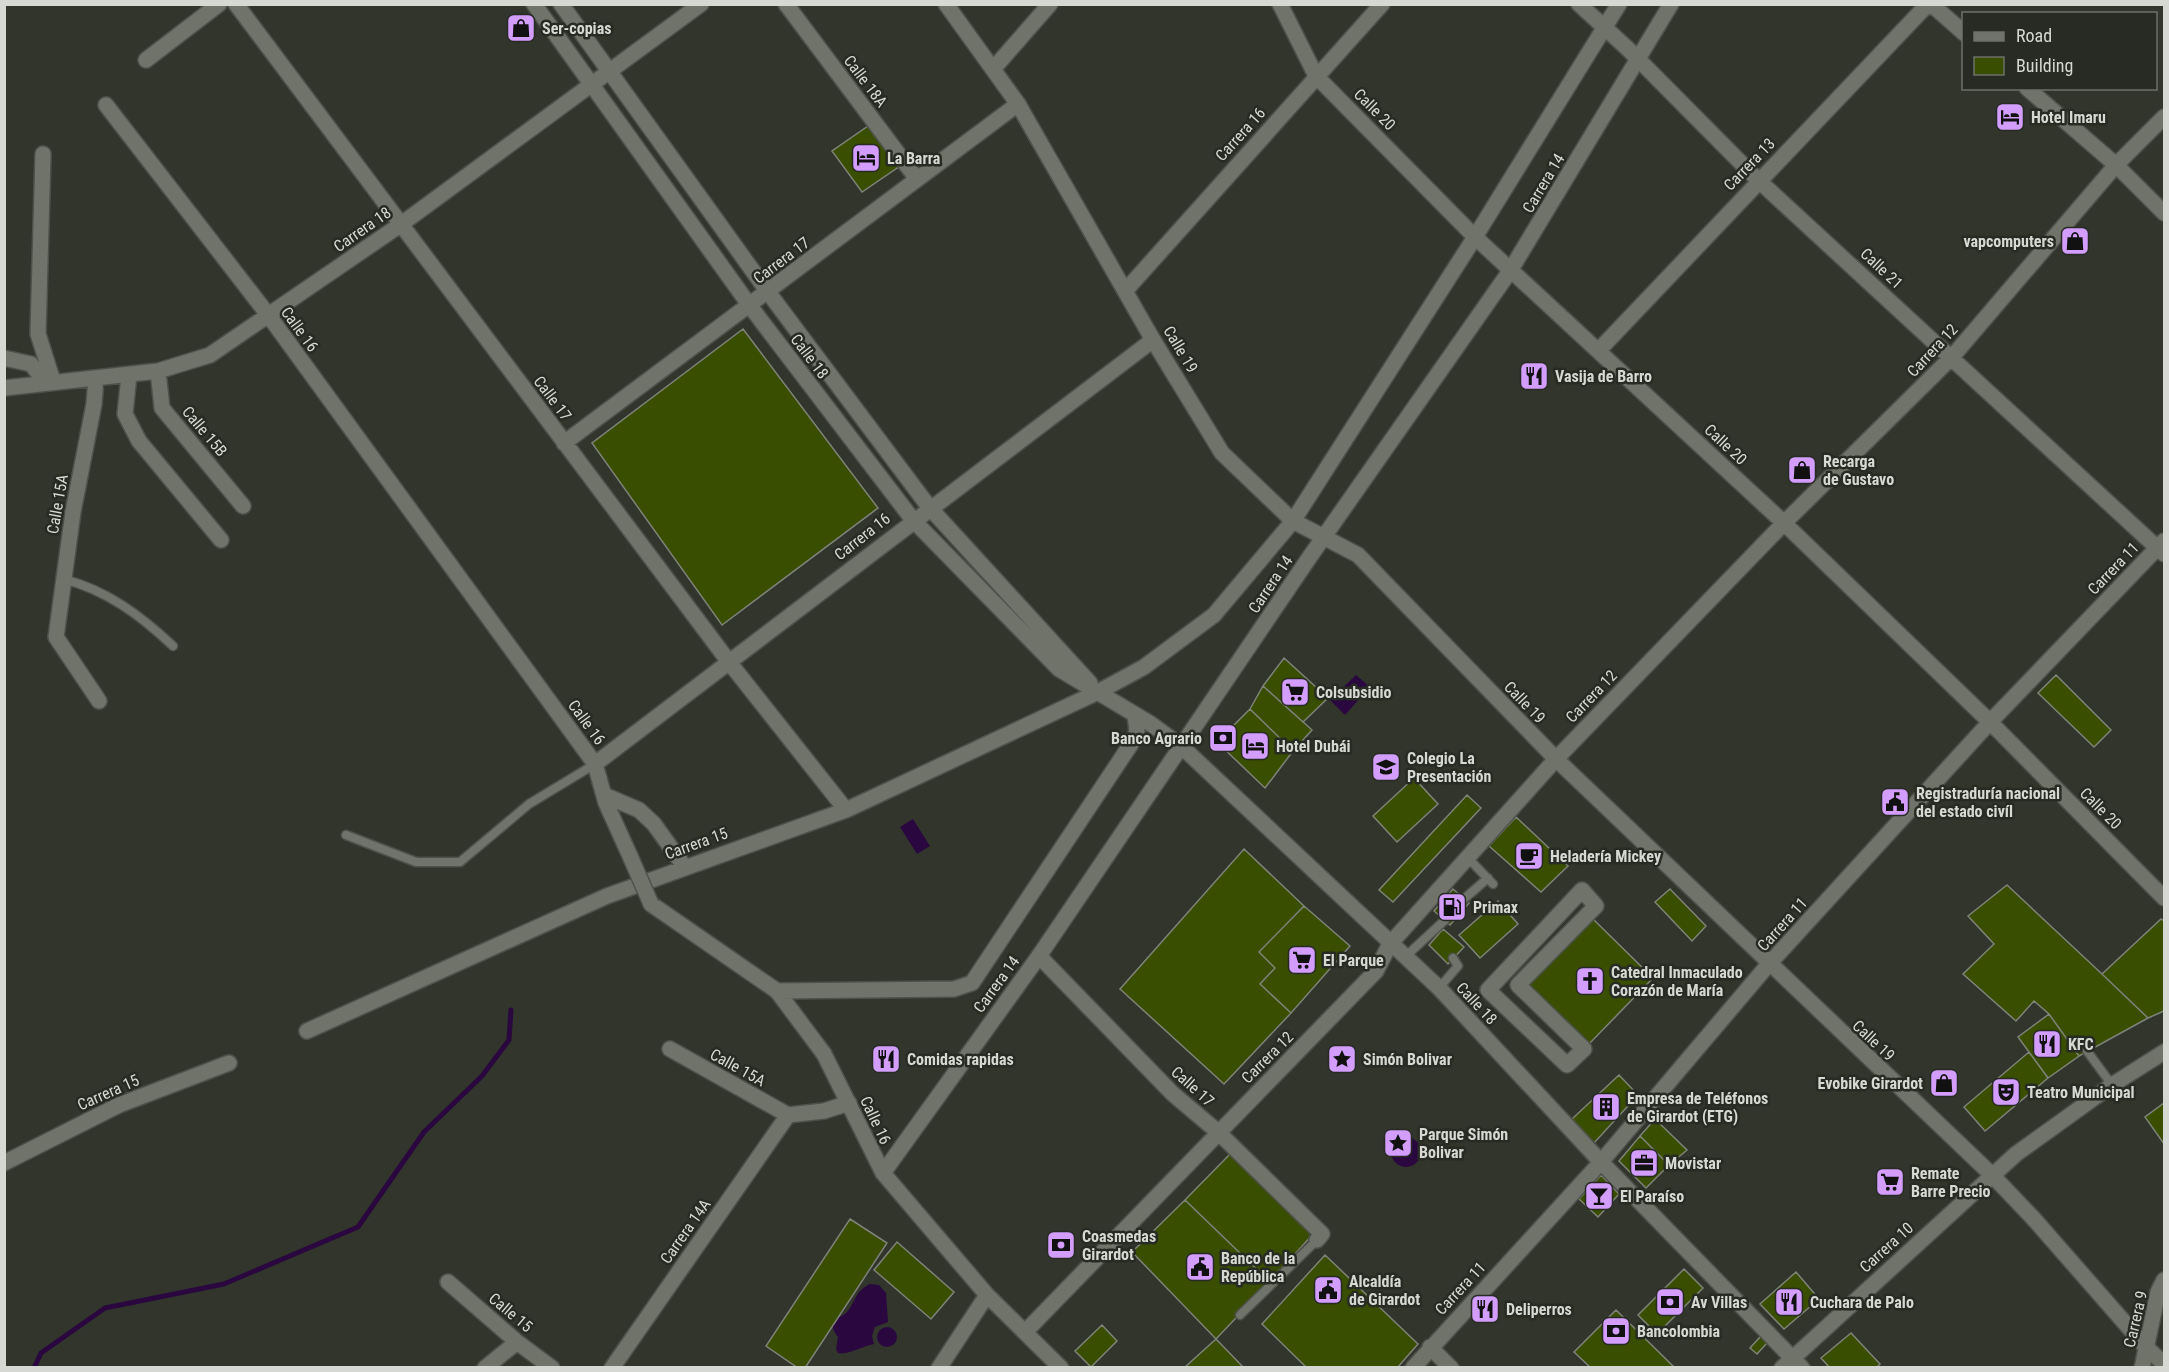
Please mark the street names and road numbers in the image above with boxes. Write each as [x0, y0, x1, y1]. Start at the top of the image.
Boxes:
street label: Calle 18A [840, 52, 891, 111]
street label: Calle 20 [1350, 85, 1399, 134]
street label: Carrera 16 [1211, 104, 1269, 165]
street label: Carrera 13 [1720, 134, 1779, 195]
street label: Carrera 14 [1518, 150, 1568, 216]
street label: Carrera 18 [330, 203, 395, 256]
street label: Carrera 17 [749, 233, 813, 288]
street label: Calle 21 [1857, 244, 1907, 293]
street label: Calle 16 [277, 303, 322, 356]
street label: Carrera 12 [1903, 320, 1962, 381]
street label: Calle 19 [1159, 322, 1202, 376]
street label: Calle 18 [787, 330, 833, 382]
street label: Calle 17 [530, 372, 576, 424]
street label: Calle 15B [178, 402, 231, 460]
street label: Calle 20 [1701, 420, 1751, 469]
street label: Calle 15A [43, 473, 72, 535]
street label: Carrera 16 [831, 509, 894, 564]
street label: Carrera 11 [2084, 538, 2143, 599]
street label: Carrera 14 [1244, 552, 1297, 617]
street label: Carrera 12 [1562, 666, 1621, 727]
street label: Calle 19 [1500, 677, 1549, 727]
street label: Calle 16 [564, 696, 609, 749]
street label: Calle 20 [2076, 784, 2125, 833]
street label: Carrera 15 [662, 823, 730, 864]
street label: Carrera 11 [1753, 894, 1811, 955]
street label: Carrera 14 [969, 952, 1023, 1016]
street label: Calle 18 [1452, 978, 1501, 1028]
street label: Calle 19 [1849, 1016, 1899, 1065]
street label: Carrera 12 [1237, 1027, 1297, 1087]
street label: Calle 15A [707, 1045, 769, 1090]
street label: Calle 17 [1167, 1062, 1218, 1111]
street label: Carrera 15 [74, 1070, 142, 1114]
street label: Calle 16 [856, 1093, 895, 1147]
street label: Carrera 14A [656, 1195, 715, 1267]
street label: Carrera 10 [1856, 1218, 1917, 1276]
street label: Carrera 11 [1431, 1258, 1490, 1319]
street label: Calle 15 [485, 1289, 536, 1336]
street label: Carrera 9 [2120, 1289, 2151, 1349]

